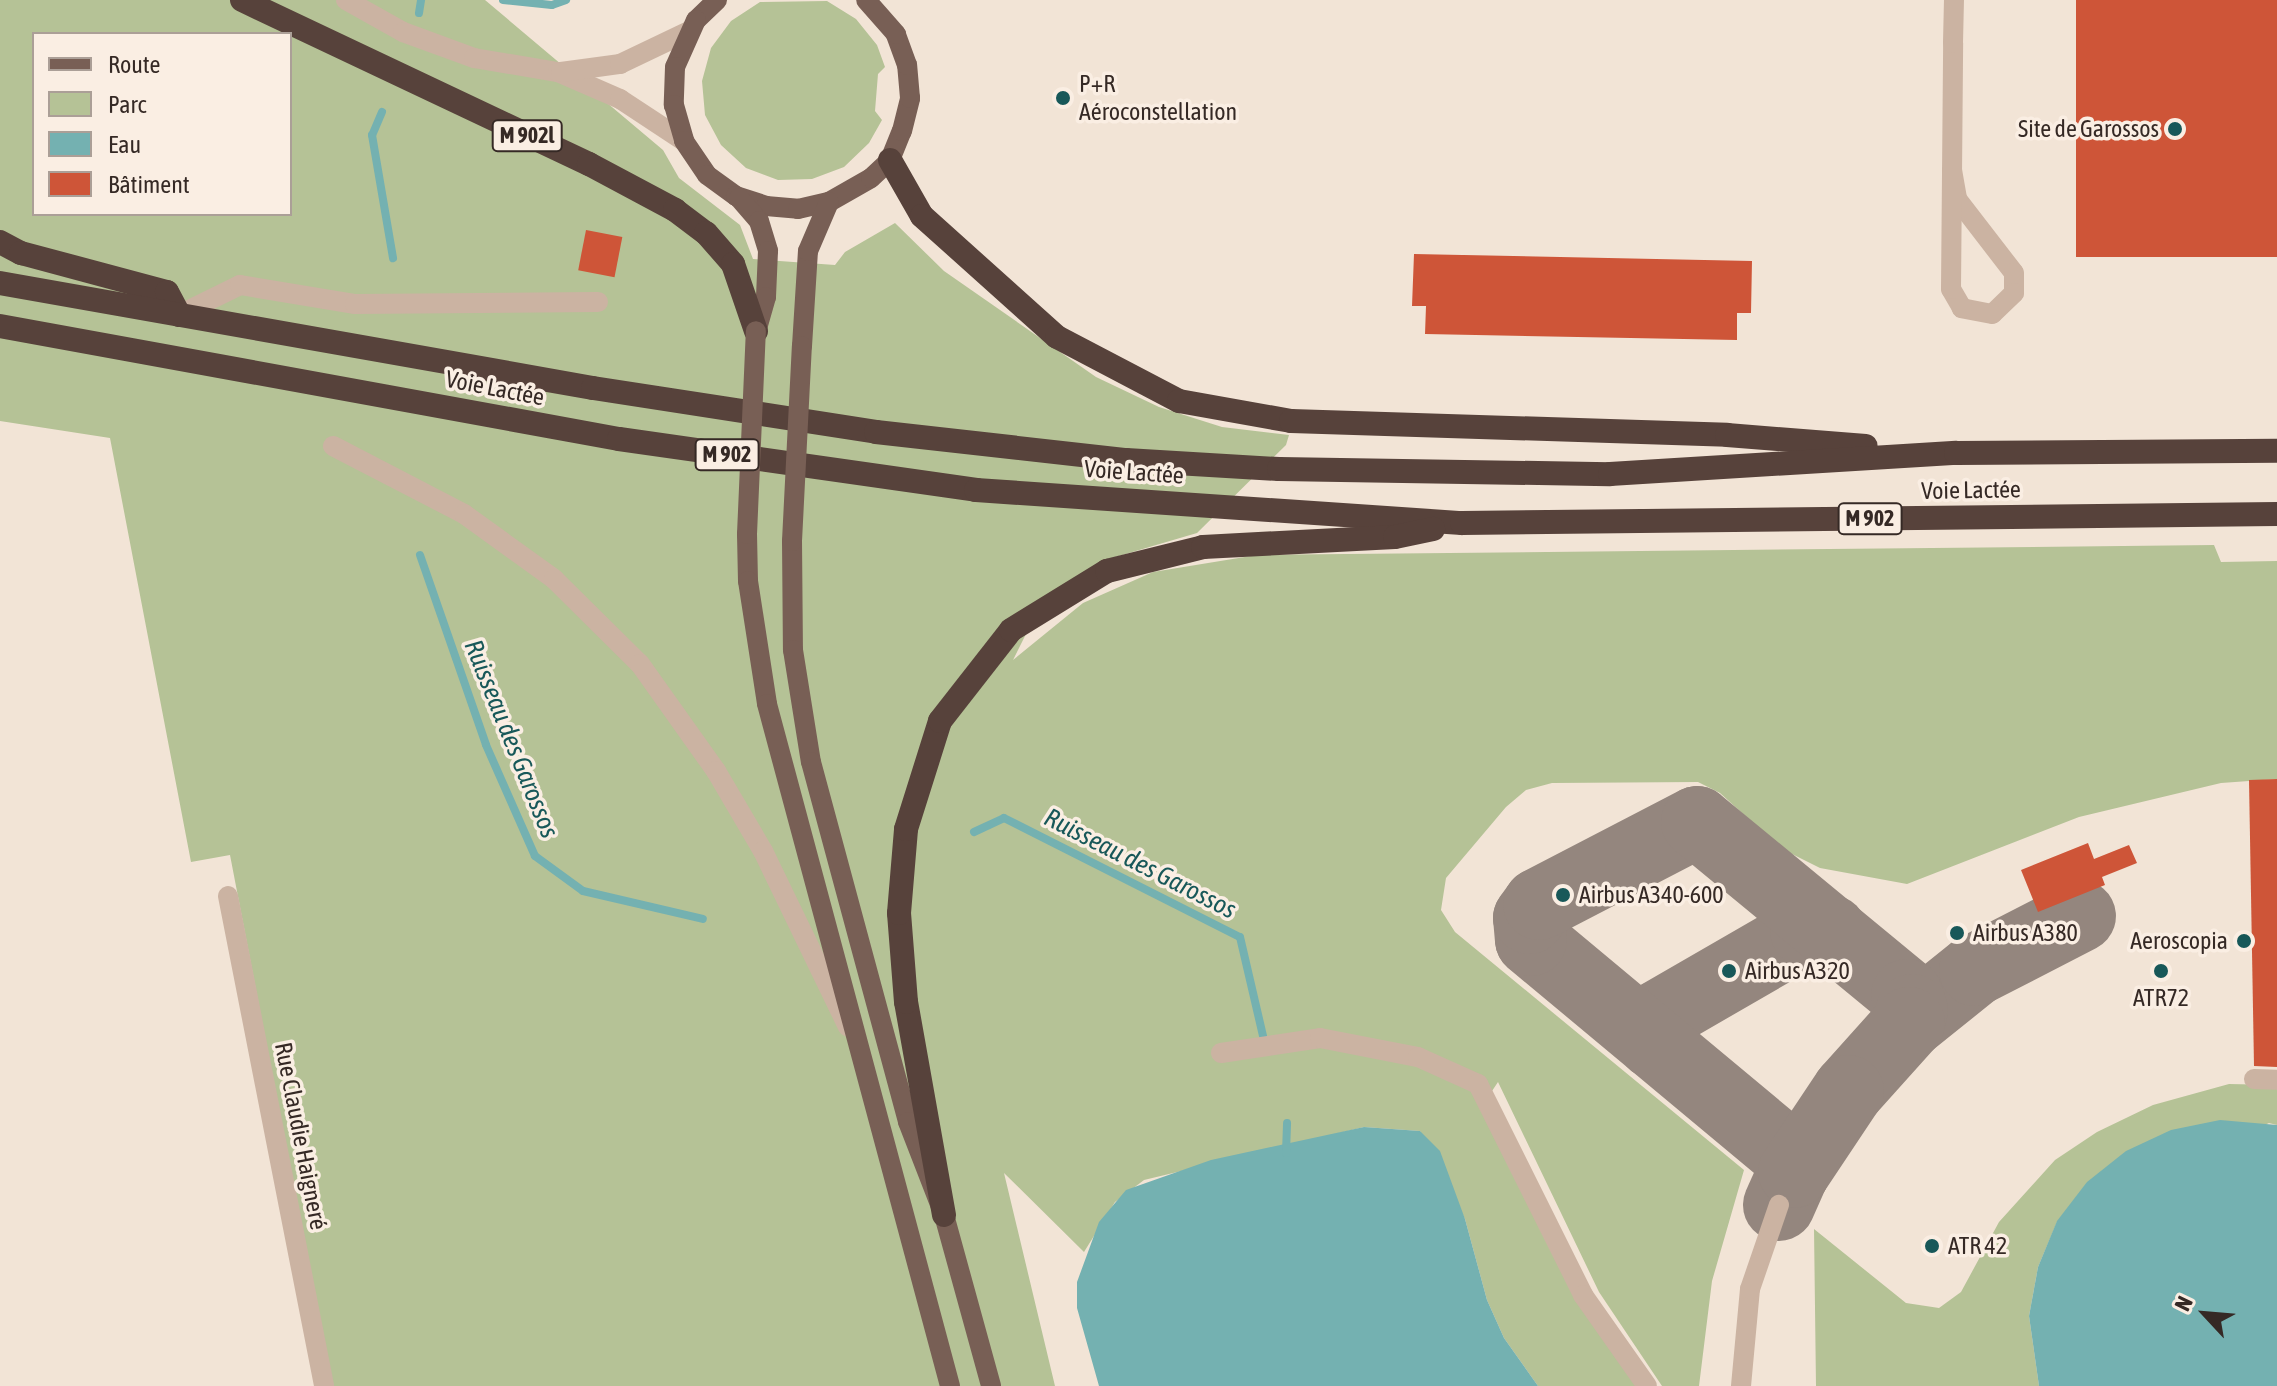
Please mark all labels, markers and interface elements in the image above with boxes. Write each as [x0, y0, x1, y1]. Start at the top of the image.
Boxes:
legend [32, 32, 292, 216]
text: Route [108, 51, 160, 78]
place label: P+R Aéroconstellation [1079, 70, 1237, 126]
marker: P+R Aéroconstellation [1054, 89, 1072, 107]
text: Parc [108, 91, 146, 118]
place label: Site de Garossos [2018, 115, 2159, 143]
road number: M 902l [491, 118, 563, 154]
marker: Site de Garossos [2166, 120, 2184, 138]
text: Eau [108, 131, 141, 158]
text: Bâtiment [108, 171, 190, 198]
street label: Voie Lactée [443, 364, 547, 412]
road number: M 902 [693, 437, 761, 473]
street label: Voie Lactée [1083, 454, 1185, 490]
street label: Voie Lactée [1921, 475, 2021, 505]
road number: M 902 [1836, 501, 1904, 537]
water label: Ruisseau des Garossos [457, 635, 565, 843]
water label: Ruisseau des Garossos [1039, 802, 1241, 926]
place label: Airbus A340-600 [1579, 881, 1724, 909]
marker: Airbus A340-600 [1554, 886, 1572, 904]
place label: Airbus A380 [1973, 919, 2078, 947]
marker: Airbus A380 [1948, 924, 1966, 942]
place label: Aeroscopia [2130, 927, 2228, 955]
marker: Aeroscopia [2235, 932, 2253, 950]
place label: Airbus A320 [1745, 957, 1850, 985]
marker: Airbus A320 [1720, 962, 1738, 980]
marker: ATR72 [2152, 962, 2170, 980]
place label: ATR72 [2133, 984, 2189, 1012]
street label: Rue Claudie Haigneré [269, 1040, 333, 1232]
place label: ATR 42 [1948, 1232, 2007, 1260]
marker: ATR 42 [1923, 1237, 1941, 1255]
north arrow [2165, 1274, 2245, 1354]
text: N [2169, 1292, 2198, 1315]

